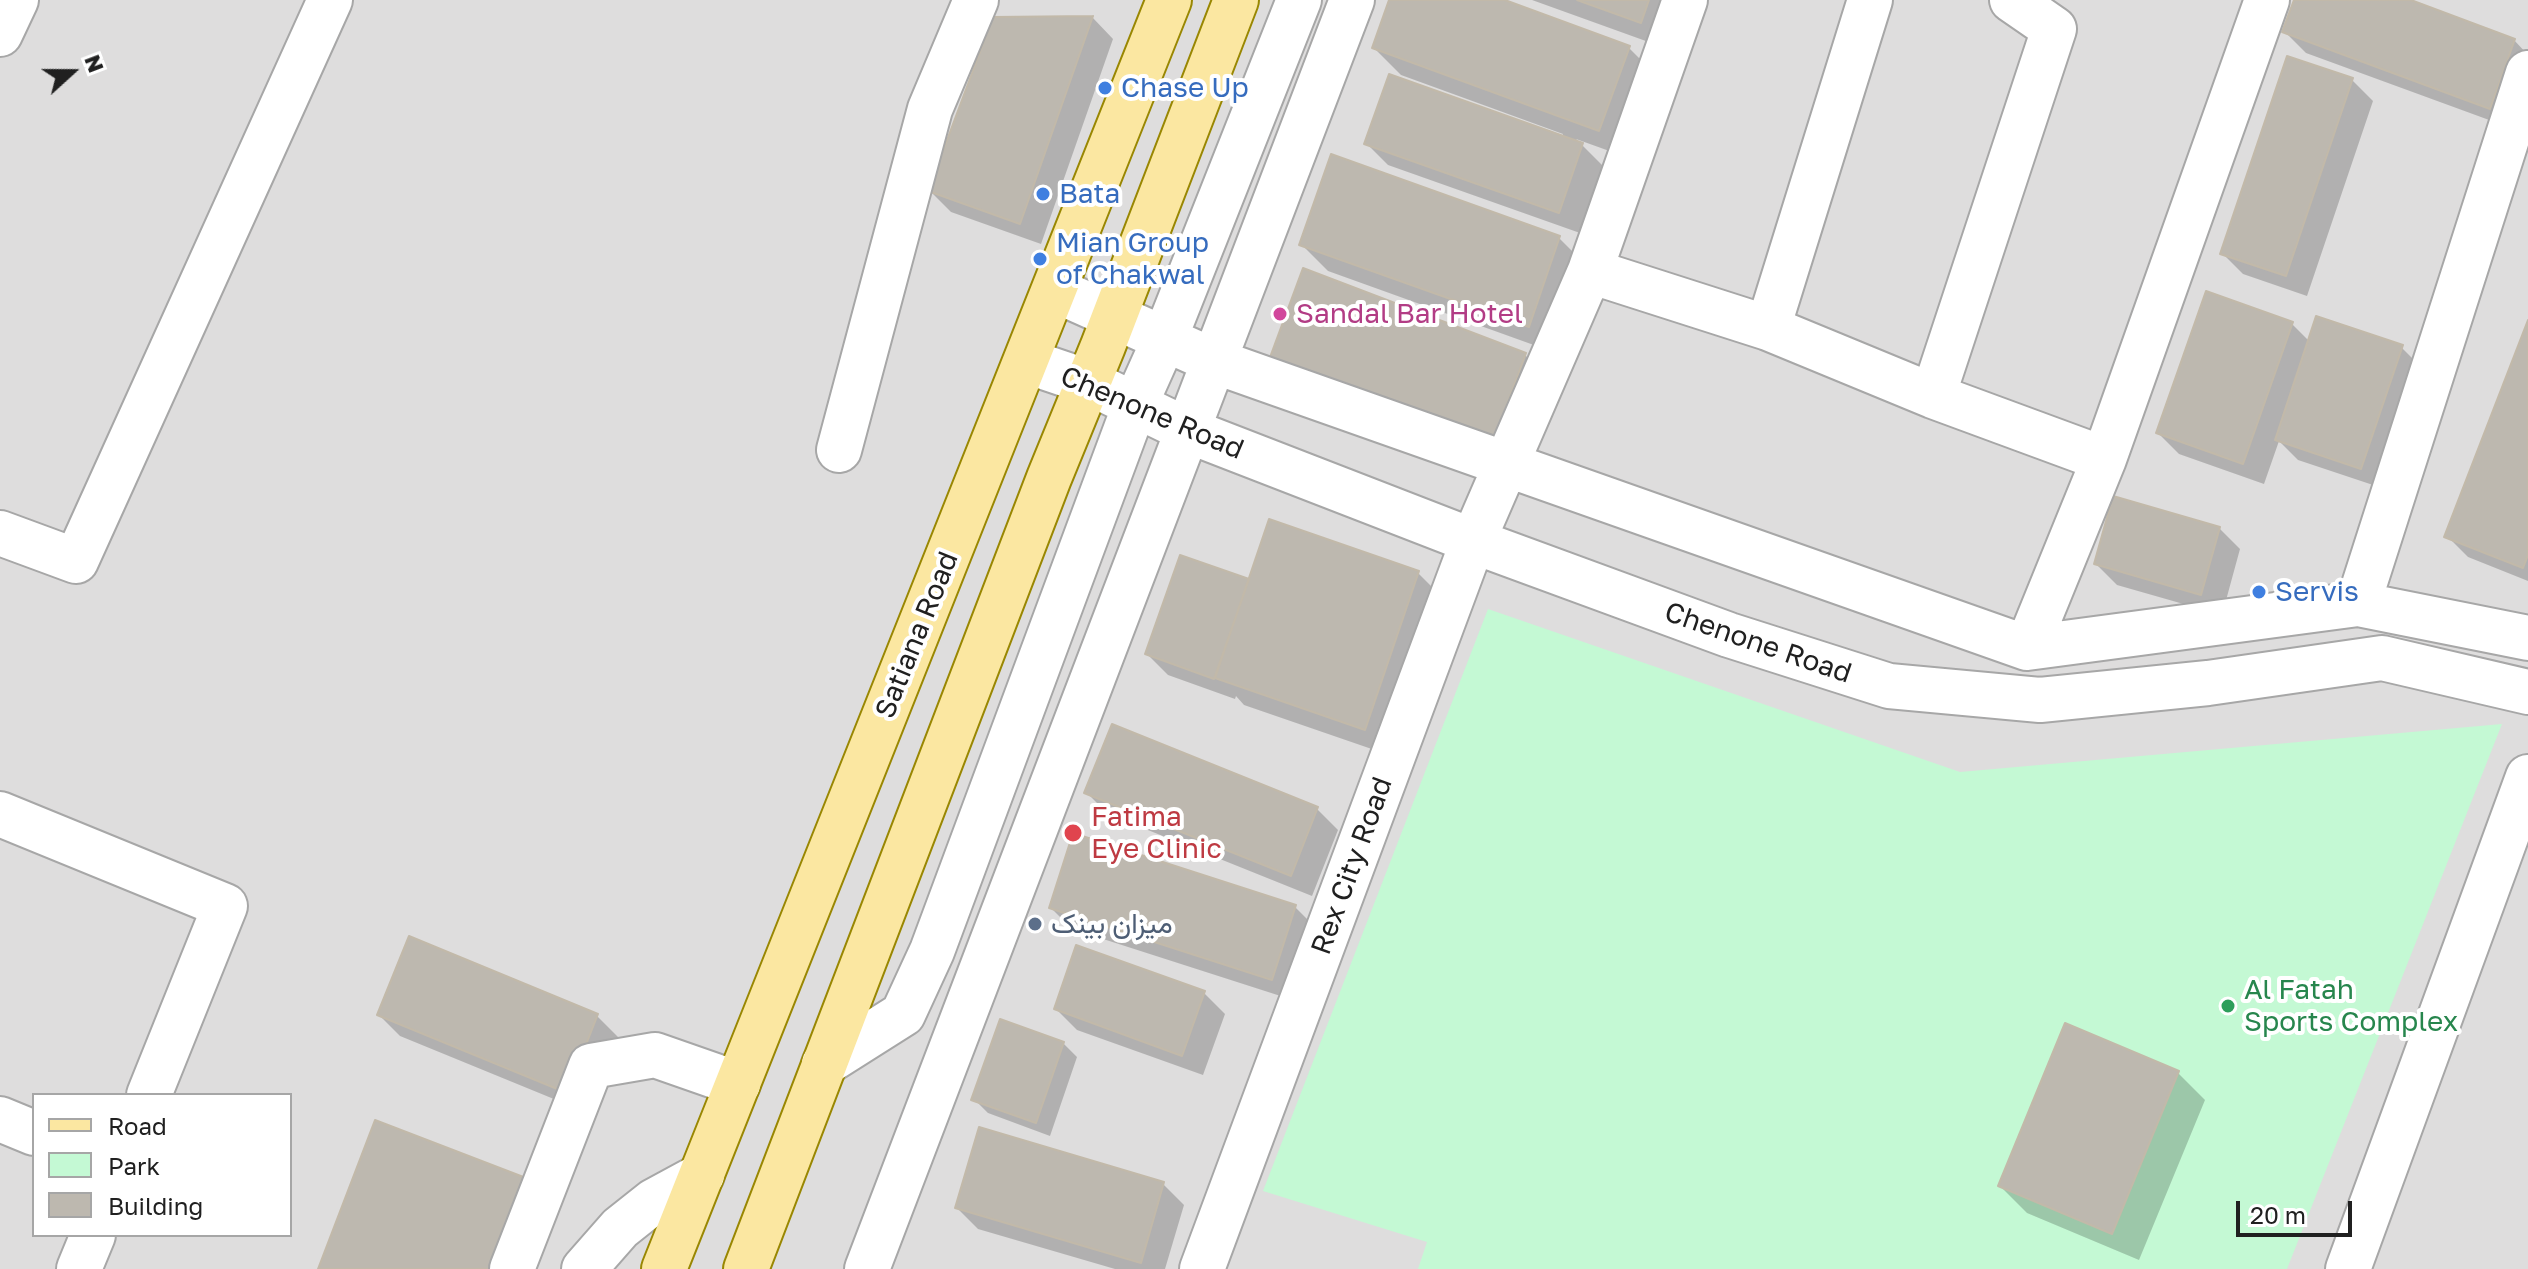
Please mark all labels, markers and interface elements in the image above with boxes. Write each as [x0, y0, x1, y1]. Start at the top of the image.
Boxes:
north arrow [32, 32, 112, 112]
text: N [79, 51, 110, 76]
place label: Chase Up [1121, 71, 1249, 105]
marker: Chase Up [1096, 79, 1114, 97]
place label: Bata [1059, 177, 1120, 211]
marker: Bata [1034, 185, 1052, 203]
place label: Mian Group of Chakwal [1056, 226, 1209, 292]
marker: Mian Group of Chakwal [1031, 250, 1049, 268]
place label: Sandal Bar Hotel [1296, 297, 1523, 331]
marker: Sandal Bar Hotel [1271, 305, 1289, 323]
street label: Chenone Road [1055, 359, 1249, 467]
street label: Satiana Road [868, 547, 966, 723]
place label: Servis [2275, 575, 2359, 609]
marker: Servis [2250, 583, 2268, 601]
street label: Chenone Road [1660, 595, 1856, 691]
street label: Rex City Road [1304, 773, 1400, 959]
place label: Fatima Eye Clinic [1091, 800, 1222, 866]
marker: Fatima Eye Clinic [1062, 822, 1084, 844]
place label: میزان بینک [1051, 907, 1173, 941]
marker: میزان بینک [1026, 915, 1044, 933]
place label: Al Fatah Sports Complex [2244, 973, 2458, 1039]
marker: Al Fatah Sports Complex [2219, 997, 2237, 1015]
legend [32, 1093, 292, 1237]
text: Road [108, 1111, 167, 1140]
text: Park [108, 1151, 160, 1180]
scale bar [2240, 1185, 2356, 1235]
text: Building [108, 1191, 203, 1220]
text: 20 m [2250, 1200, 2306, 1229]

